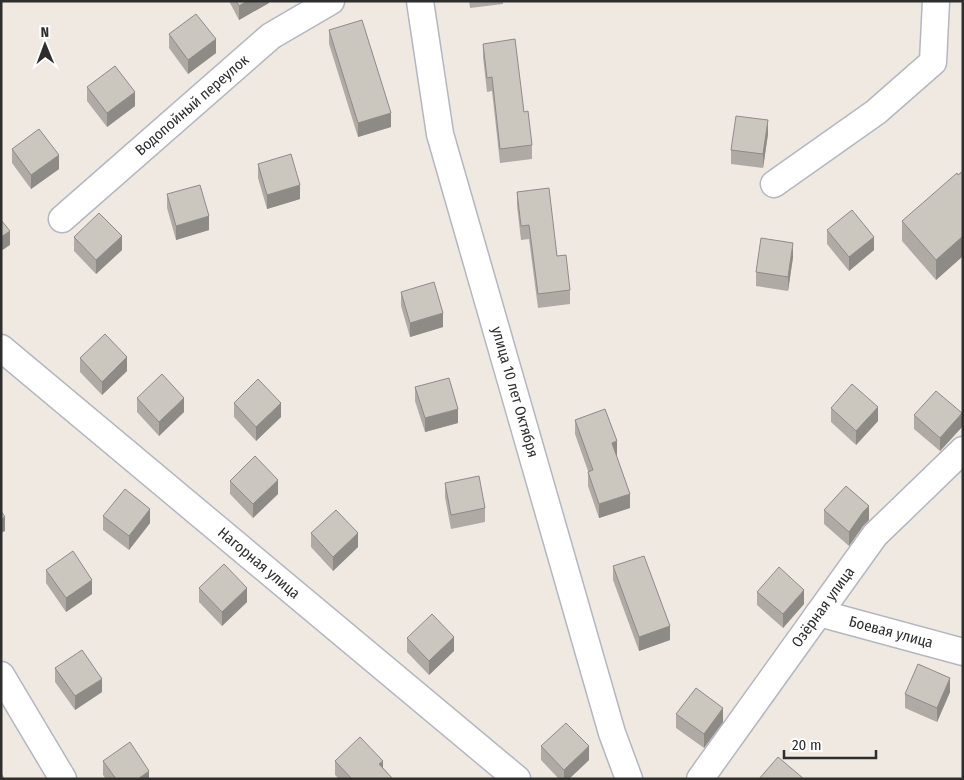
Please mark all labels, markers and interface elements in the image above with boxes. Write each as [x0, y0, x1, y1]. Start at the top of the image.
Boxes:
north arrow [20, 20, 70, 70]
text: N [40, 24, 49, 41]
street label: Водопойный переулок [132, 51, 252, 159]
street label: улица 10 лет Октября [488, 324, 542, 460]
street label: Нагорная улица [214, 523, 304, 603]
street label: Озёрная улица [788, 563, 858, 651]
street label: Боевая улица [847, 612, 935, 652]
scale bar [784, 728, 876, 760]
text: 20 m [792, 736, 822, 754]

